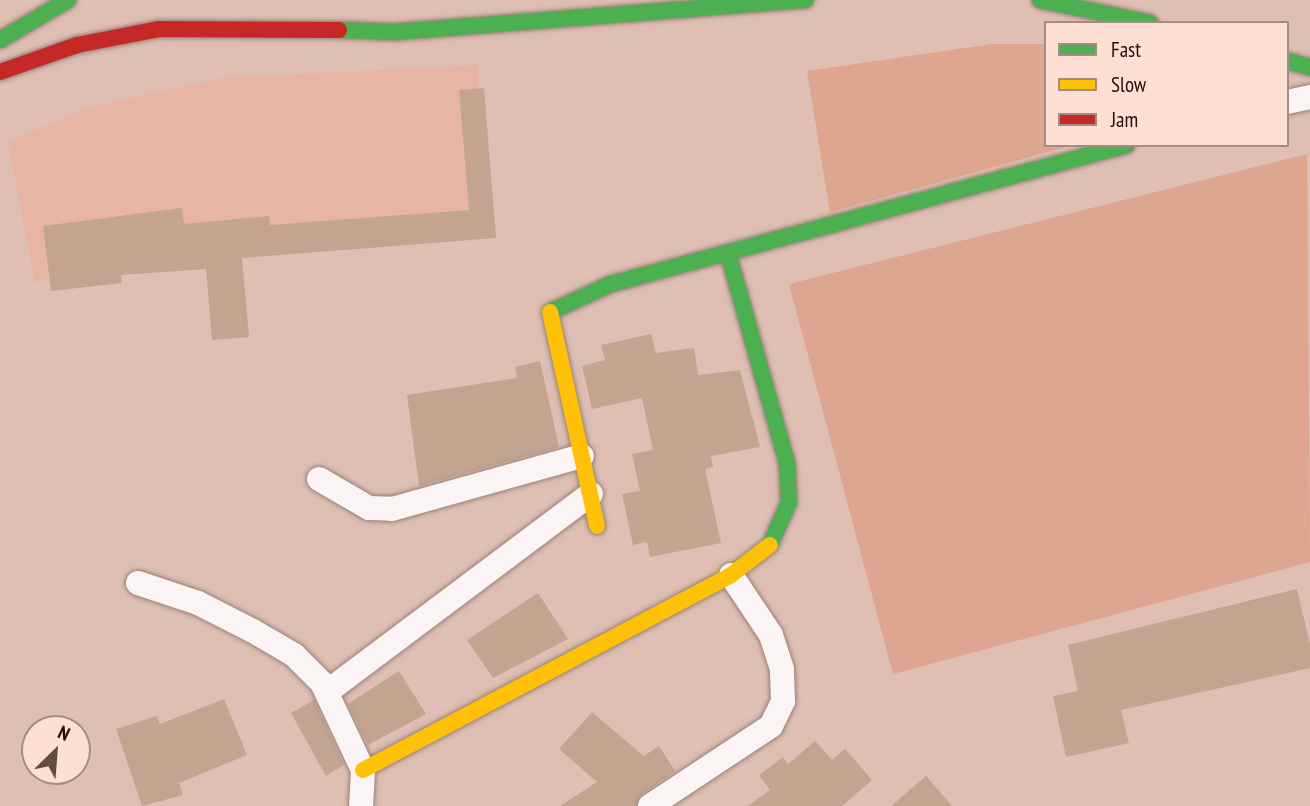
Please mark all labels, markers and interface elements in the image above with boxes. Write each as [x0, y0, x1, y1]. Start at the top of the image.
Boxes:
legend [1044, 21, 1289, 147]
text: Fast [1111, 36, 1141, 63]
text: Slow [1111, 71, 1146, 98]
text: Jam [1111, 106, 1138, 133]
north arrow [21, 715, 91, 785]
text: N [54, 720, 74, 746]

